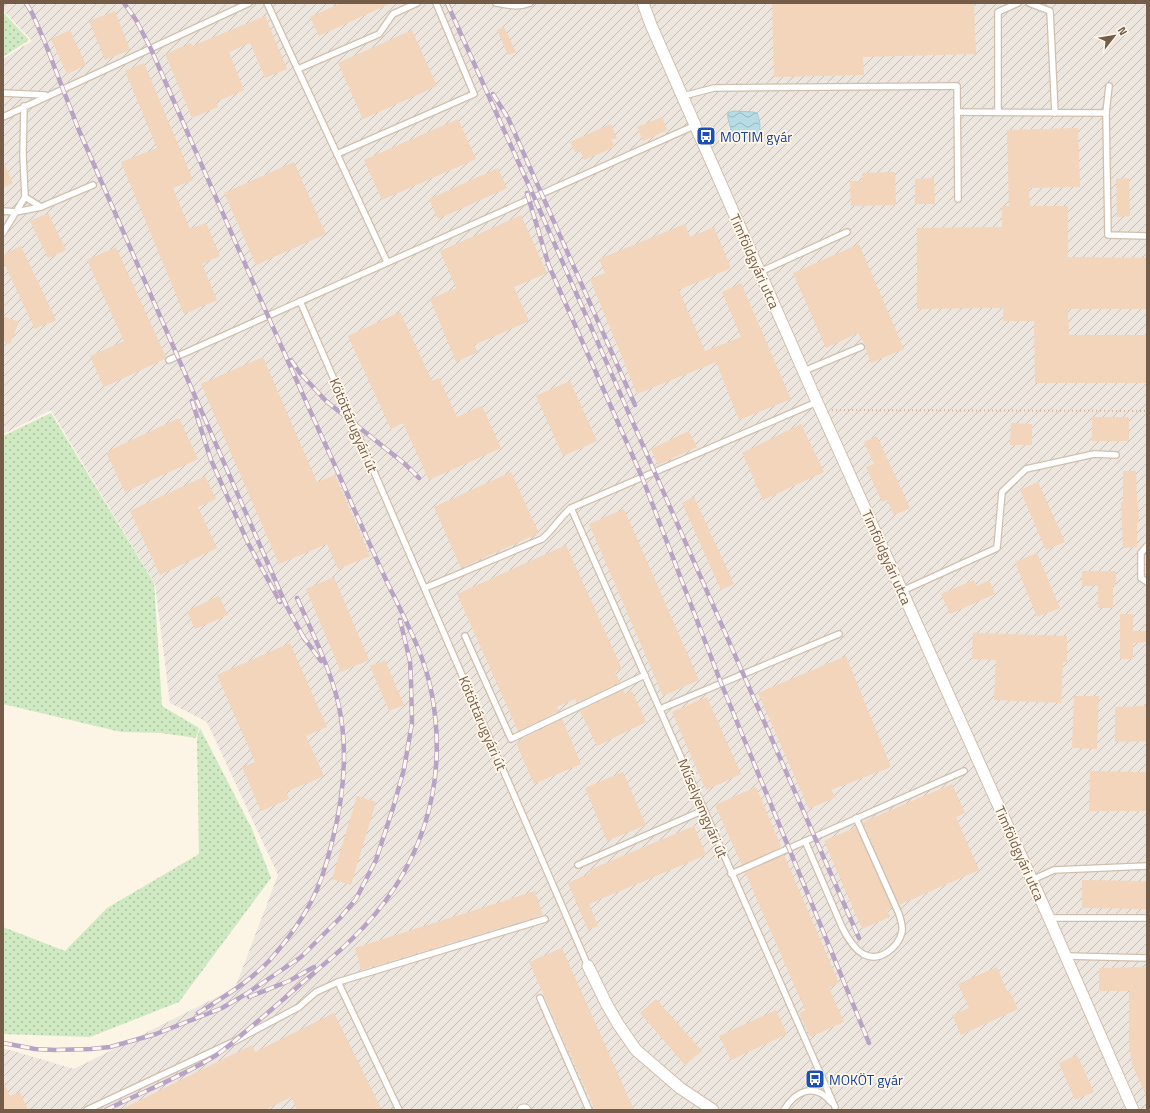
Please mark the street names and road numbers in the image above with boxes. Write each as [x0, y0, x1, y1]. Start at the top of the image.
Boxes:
street label: Timföldgyári utca [725, 210, 785, 312]
street label: Kötöttárugyári út [325, 375, 383, 475]
street label: Timföldgyári utca [857, 506, 917, 608]
street label: Kötöttárugyári út [454, 673, 512, 773]
street label: Műselyemgyári út [673, 755, 733, 861]
street label: Timföldgyári utca [990, 802, 1050, 904]

